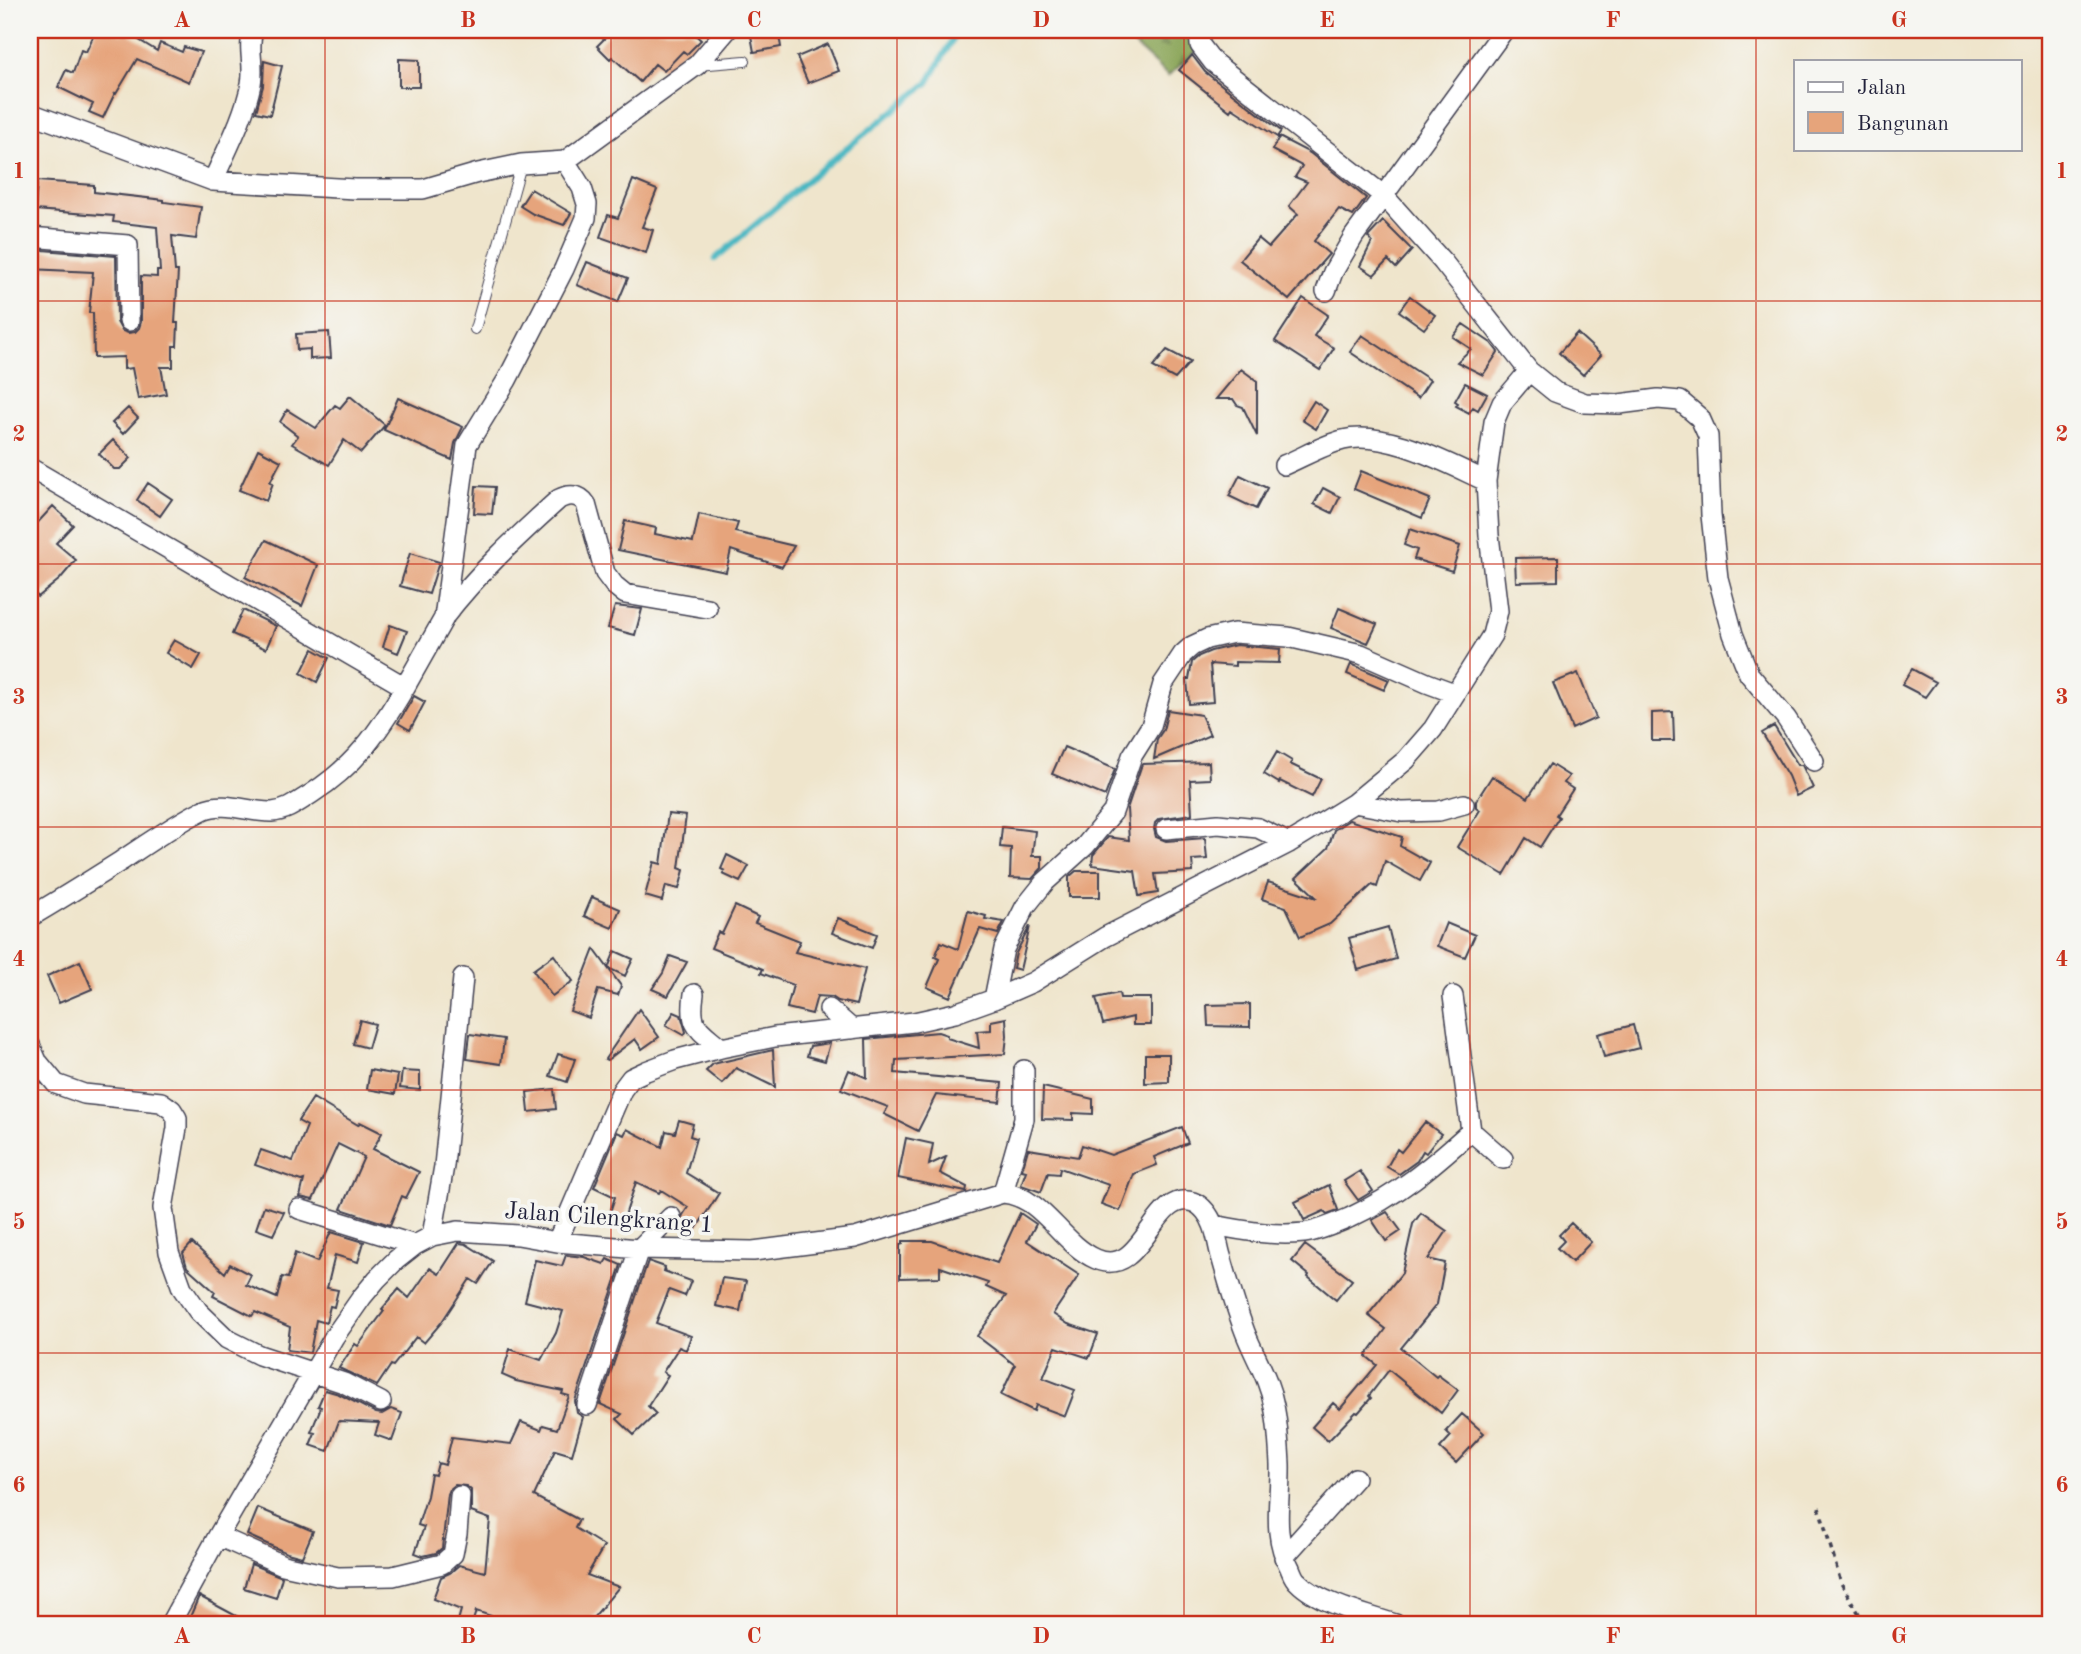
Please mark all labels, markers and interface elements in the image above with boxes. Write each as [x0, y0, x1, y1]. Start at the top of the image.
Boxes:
text: A [173, 9, 191, 32]
text: B [460, 9, 476, 32]
text: C [746, 9, 762, 32]
text: D [1032, 9, 1050, 32]
text: E [1319, 9, 1335, 32]
text: F [1605, 9, 1621, 32]
text: G [1891, 9, 1907, 32]
legend [1794, 60, 2022, 150]
text: Jalan [1857, 78, 1906, 99]
text: Bangunan [1857, 114, 1949, 135]
text: 1 [12, 160, 26, 183]
text: 1 [2055, 160, 2069, 183]
text: 2 [12, 423, 26, 446]
text: 2 [2055, 423, 2069, 446]
text: 3 [12, 686, 26, 709]
text: 3 [2055, 686, 2069, 709]
text: 4 [12, 948, 26, 971]
text: 4 [2055, 948, 2069, 971]
street label: Jalan Cilengkrang 1 [503, 1200, 714, 1238]
text: 5 [12, 1211, 26, 1234]
text: 5 [2055, 1211, 2069, 1234]
text: 6 [12, 1474, 26, 1497]
text: 6 [2055, 1474, 2069, 1497]
text: A [173, 1625, 191, 1648]
text: B [460, 1625, 476, 1648]
text: C [746, 1625, 762, 1648]
text: D [1032, 1625, 1050, 1648]
text: E [1319, 1625, 1335, 1648]
text: F [1605, 1625, 1621, 1648]
text: G [1891, 1625, 1907, 1648]

